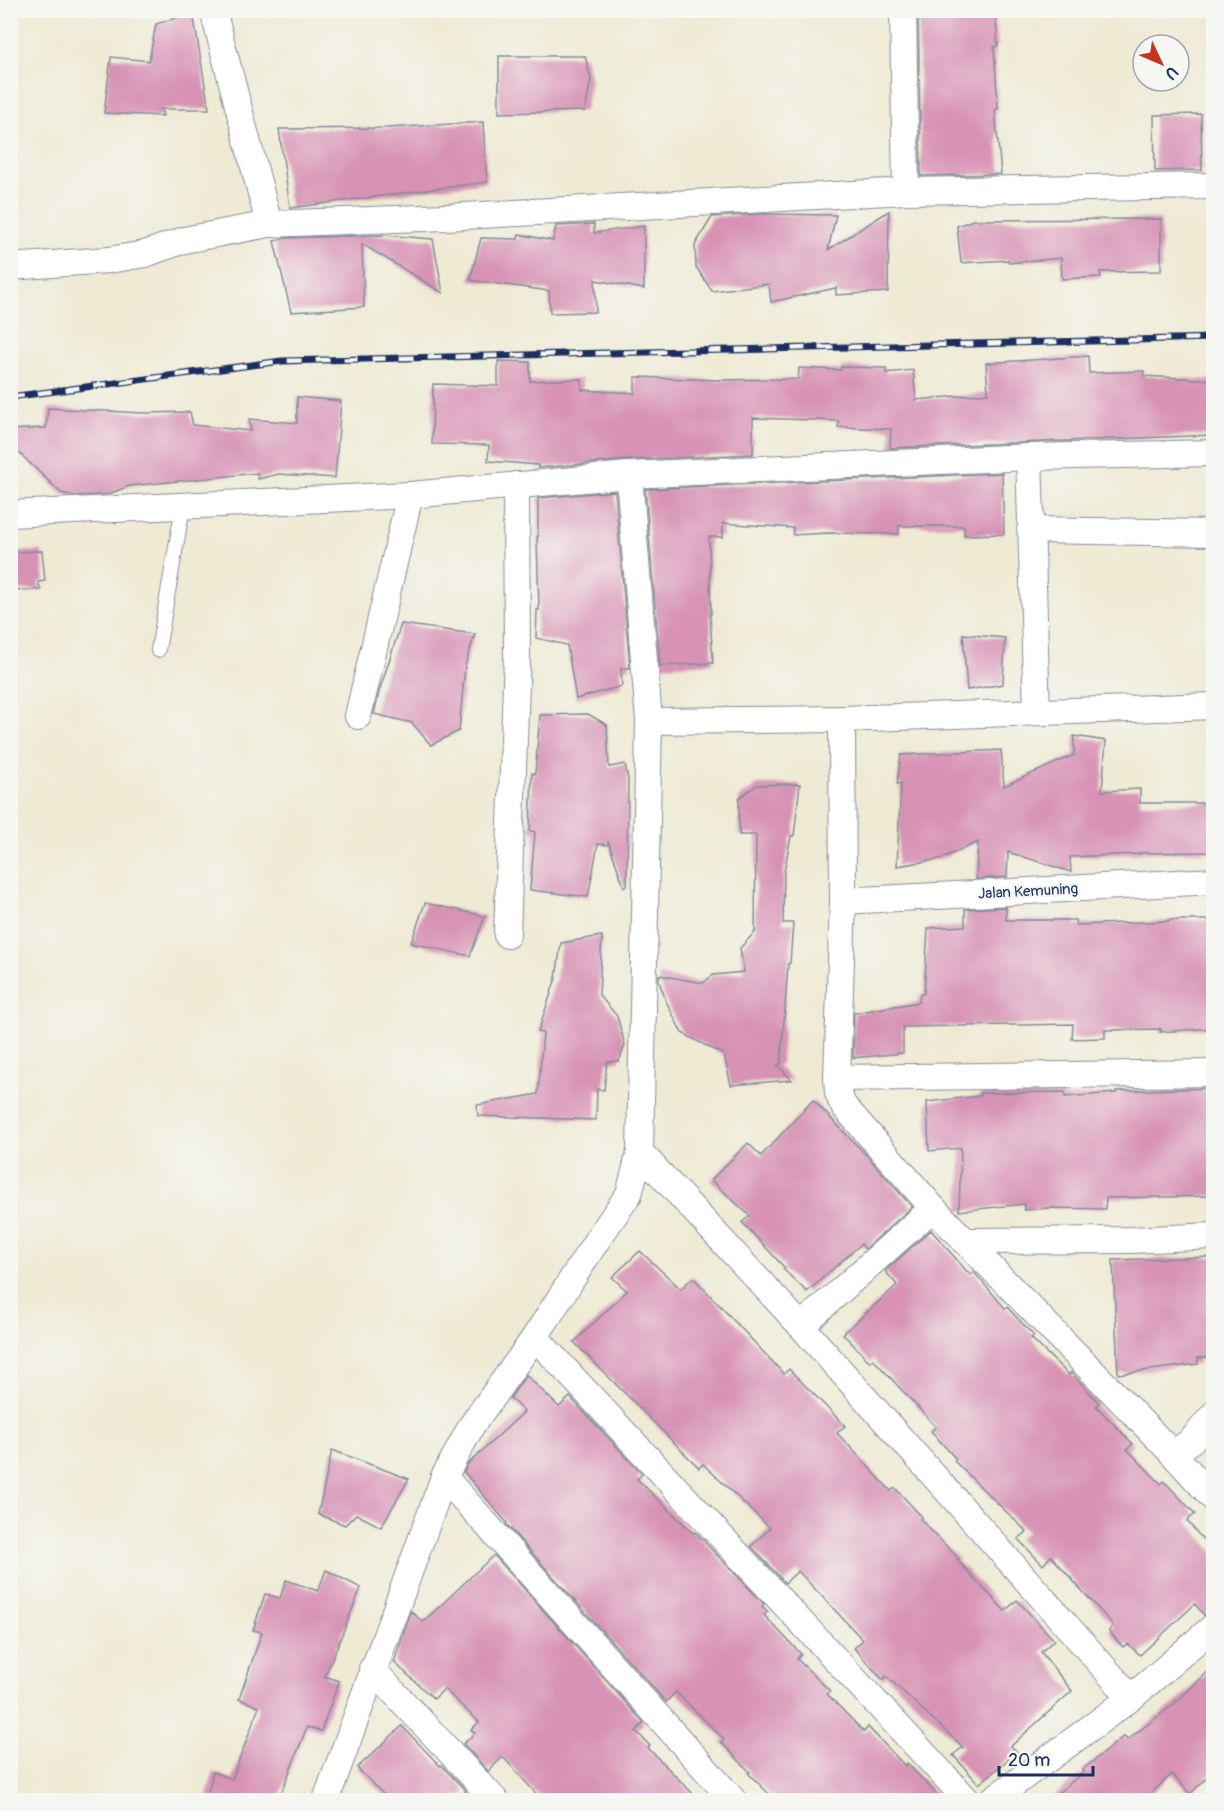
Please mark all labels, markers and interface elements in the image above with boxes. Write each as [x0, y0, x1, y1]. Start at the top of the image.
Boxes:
north arrow [1131, 33, 1191, 93]
text: U [1160, 62, 1182, 84]
street label: Jalan Kemuning [977, 879, 1079, 904]
scale bar [999, 1739, 1094, 1777]
text: 20 m [1008, 1749, 1050, 1772]

